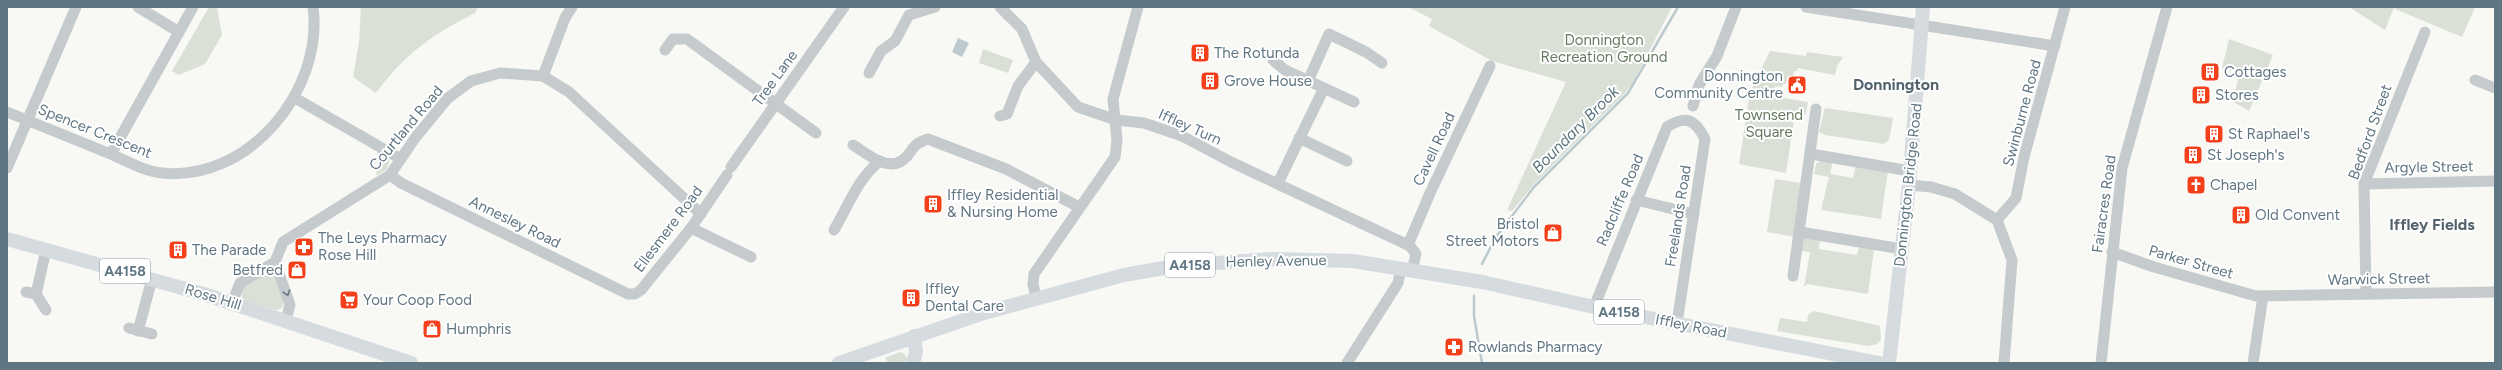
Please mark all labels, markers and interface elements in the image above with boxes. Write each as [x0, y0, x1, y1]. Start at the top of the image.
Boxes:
park label: Donnington Recreation Ground [1540, 31, 1668, 66]
building icon: The Rotunda [1189, 42, 1211, 64]
place label: The Rotunda [1214, 44, 1300, 62]
street label: Tree Lane [749, 47, 801, 109]
street label: Swinburne Road [1999, 58, 2045, 168]
building icon: Cottages [2199, 61, 2221, 83]
place label: Cottages [2224, 63, 2286, 81]
place label: Donnington Community Centre [1654, 67, 1783, 102]
building icon: Grove House [1199, 70, 1221, 92]
place label: Grove House [1224, 72, 1312, 90]
public building icon: Donnington Community Centre [1786, 74, 1808, 96]
district label: Donnington [1853, 75, 1939, 94]
water label: Boundary Brook [1528, 81, 1624, 177]
street label: Courtland Road [365, 82, 447, 174]
street label: Bedford Street [2344, 82, 2396, 182]
building icon: Stores [2190, 84, 2212, 106]
place label: Stores [2215, 86, 2259, 104]
street label: Spencer Crescent [35, 100, 155, 162]
street label: Donnington Bridge Road [1890, 102, 1926, 268]
street label: Iffley Turn [1156, 105, 1224, 149]
park label: Townsend Square [1735, 106, 1803, 141]
street label: Cavell Road [1409, 109, 1459, 189]
building icon: St Raphael's [2203, 123, 2225, 145]
place label: St Raphael's [2228, 125, 2310, 143]
building icon: St Joseph's [2182, 144, 2204, 166]
place label: St Joseph's [2207, 146, 2284, 164]
street label: Radcliffe Road [1593, 151, 1647, 249]
street label: Fairacres Road [2088, 154, 2120, 254]
street label: Argyle Street [2384, 157, 2474, 177]
street label: Freelands Road [1661, 164, 1695, 268]
church icon: Chapel [2185, 174, 2207, 196]
place label: Chapel [2210, 176, 2257, 194]
street label: Ellesmere Road [630, 182, 706, 276]
place label: Iffley Residential & Nursing Home [947, 186, 1059, 221]
street label: Annesley Road [466, 192, 564, 252]
building icon: Iffley Residential & Nursing Home [922, 193, 944, 215]
building icon: Old Convent [2230, 204, 2252, 226]
place label: Old Convent [2255, 206, 2340, 224]
place label: Bristol Street Motors [1446, 215, 1539, 250]
district label: Iffley Fields [2389, 215, 2475, 234]
shop icon: Bristol Street Motors [1542, 222, 1564, 244]
place label: The Leys Pharmacy Rose Hill [318, 229, 447, 264]
pharmacy icon: The Leys Pharmacy Rose Hill [293, 236, 315, 258]
building icon: The Parade [167, 239, 189, 261]
place label: The Parade [192, 241, 266, 259]
street label: Parker Street [2147, 241, 2236, 283]
street label: Henley Avenue [1225, 251, 1327, 271]
road number: A4158 [1165, 253, 1215, 277]
road number: A4158 [100, 259, 150, 283]
shop icon: Betfred [286, 259, 308, 281]
place label: Betfred [232, 261, 283, 279]
street label: Warwick Street [2327, 269, 2431, 289]
street label: Rose Hill [182, 280, 244, 314]
place label: Iffley Dental Care [925, 280, 1004, 315]
building icon: Iffley Dental Care [900, 287, 922, 309]
one-way arrow [282, 289, 291, 296]
supermarket icon: Your Coop Food [338, 289, 360, 311]
place label: Your Coop Food [363, 291, 472, 309]
road number: A4158 [1594, 300, 1644, 324]
street label: Iffley Road [1654, 310, 1728, 342]
shop icon: Humphris [421, 318, 443, 340]
place label: Humphris [446, 320, 511, 338]
pharmacy icon: Rowlands Pharmacy [1443, 336, 1465, 358]
place label: Rowlands Pharmacy [1468, 338, 1603, 356]

